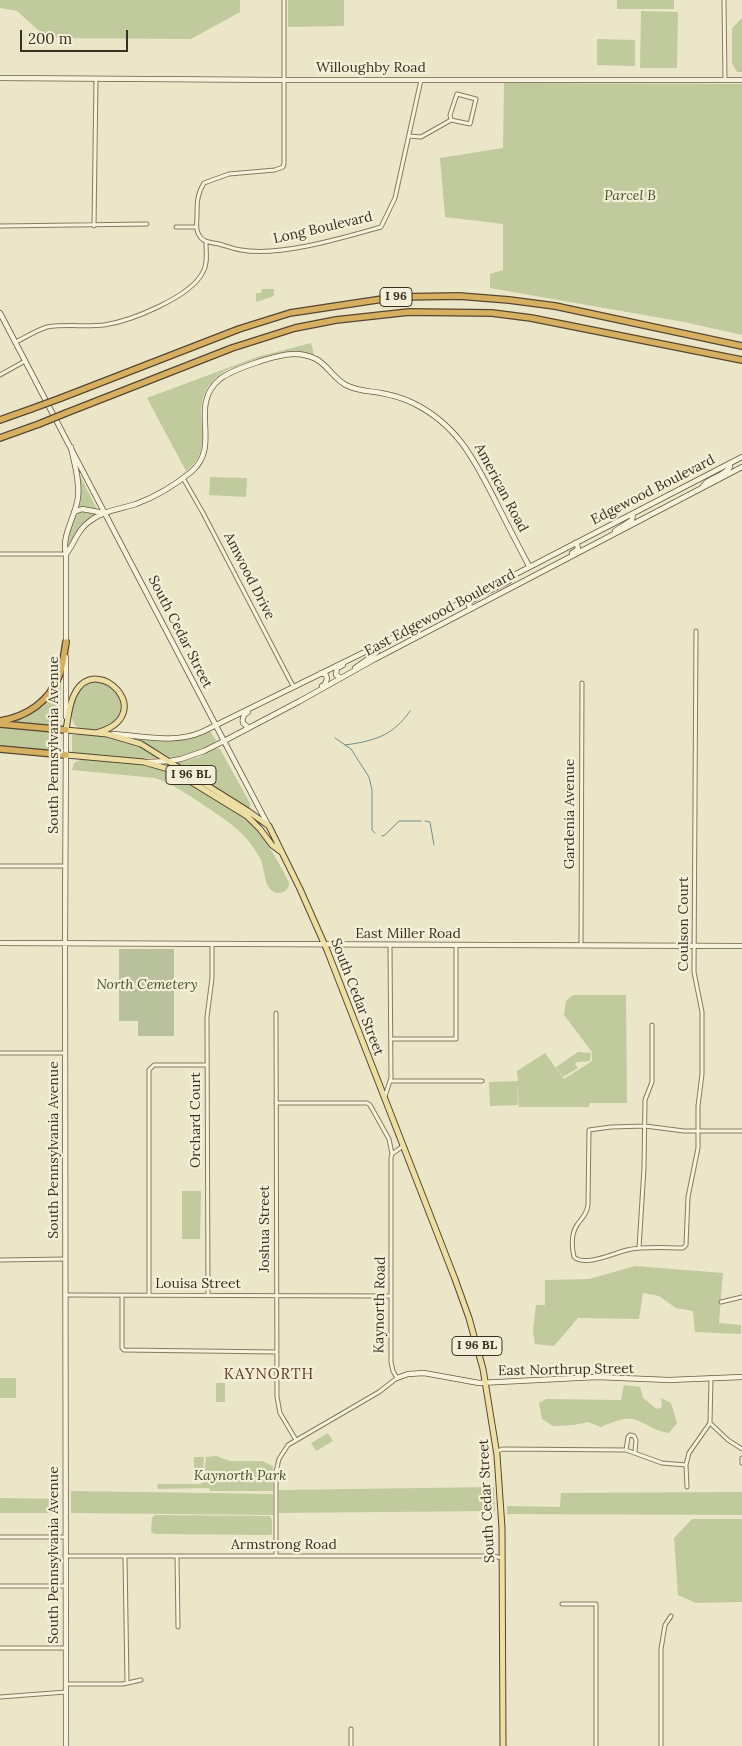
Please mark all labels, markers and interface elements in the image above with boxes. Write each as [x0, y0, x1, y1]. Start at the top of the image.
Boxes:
scale bar [22, 20, 130, 52]
text: 200 m [28, 29, 72, 48]
street label: Willoughby Road [316, 60, 426, 76]
park label: Parcel B [604, 188, 656, 204]
street label: Long Boulevard [272, 208, 374, 248]
road number: I 96 [380, 288, 412, 306]
street label: American Road [471, 441, 531, 535]
street label: Edgewood Boulevard [588, 451, 718, 529]
street label: Amwood Drive [220, 530, 278, 622]
street label: East Edgewood Boulevard [362, 566, 518, 660]
street label: South Cedar Street [144, 573, 216, 691]
street label: South Pennsylvania Avenue [46, 656, 62, 834]
street label: Gardenia Avenue [562, 759, 578, 869]
road number: I 96 BL [166, 766, 216, 784]
street label: Coulson Court [676, 877, 692, 971]
street label: East Miller Road [355, 926, 461, 942]
street label: South Cedar Street [327, 936, 387, 1058]
park label: North Cemetery [96, 977, 198, 993]
street label: South Pennsylvania Avenue [46, 1061, 62, 1239]
street label: Orchard Court [188, 1072, 204, 1168]
street label: Joshua Street [257, 1185, 273, 1273]
street label: Kaynorth Road [371, 1256, 389, 1354]
street label: Louisa Street [155, 1276, 241, 1292]
road number: I 96 BL [452, 1336, 502, 1355]
street label: East Northrup Street [498, 1360, 634, 1380]
district label: KAYNORTH [223, 1366, 315, 1384]
street label: South Cedar Street [475, 1438, 499, 1564]
street label: South Pennsylvania Avenue [46, 1466, 62, 1644]
park label: Kaynorth Park [194, 1468, 286, 1484]
street label: Armstrong Road [231, 1537, 337, 1553]

